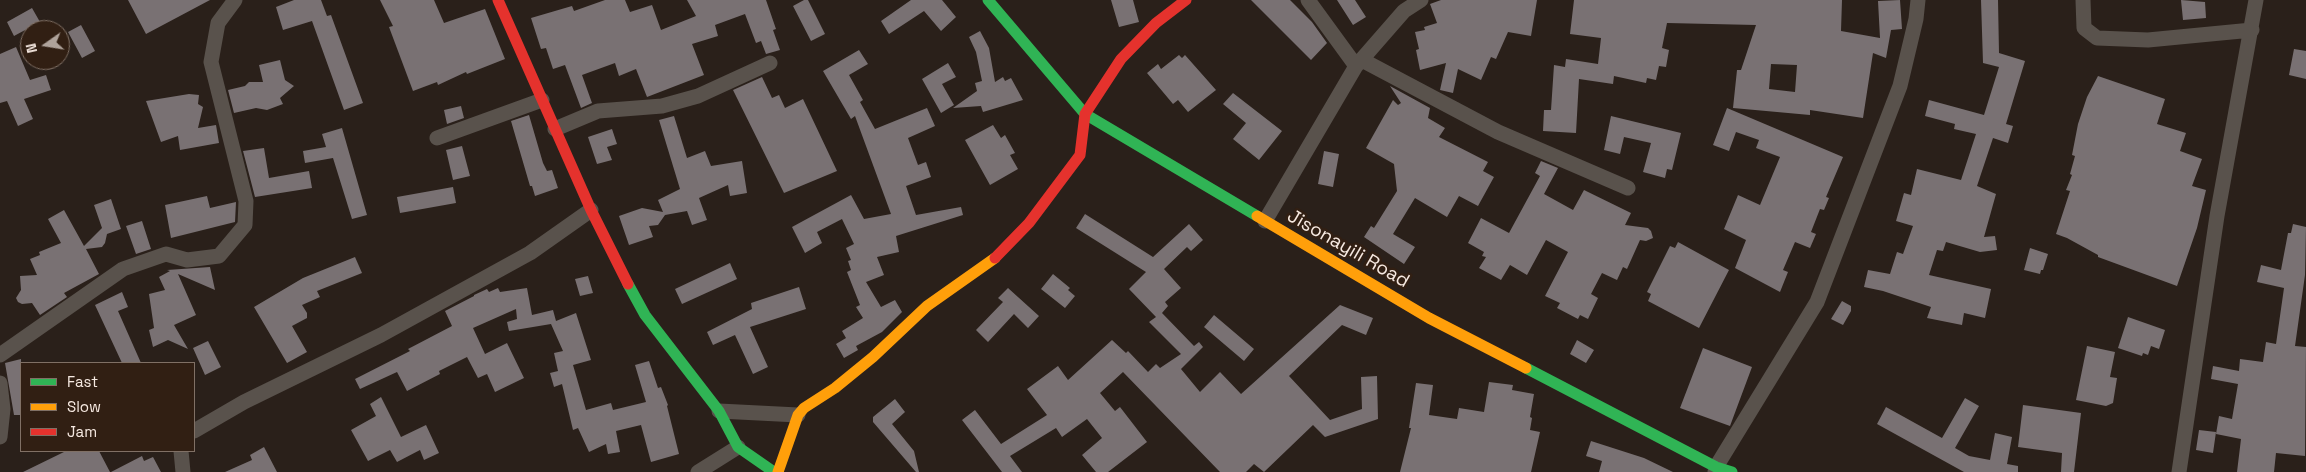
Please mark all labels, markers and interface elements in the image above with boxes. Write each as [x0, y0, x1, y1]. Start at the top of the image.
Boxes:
north arrow [20, 20, 70, 70]
text: N [22, 42, 41, 55]
street label: Jisonayili Road [1283, 205, 1413, 293]
legend [20, 362, 195, 452]
text: Fast [67, 372, 98, 391]
text: Slow [67, 397, 101, 416]
text: Jam [67, 422, 97, 441]

